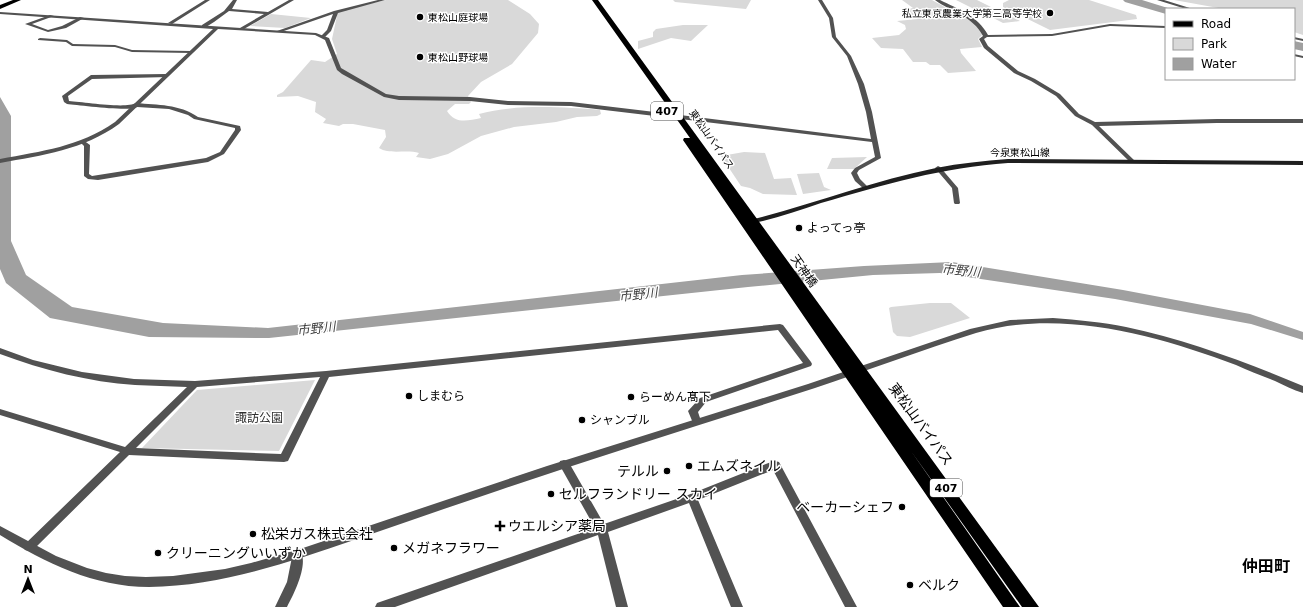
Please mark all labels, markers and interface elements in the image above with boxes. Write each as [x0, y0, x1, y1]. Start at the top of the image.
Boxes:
place label: 私立東京農業大学第三高等学校 [902, 8, 1042, 19]
marker: 私立東京農業大学第三高等学校 [1045, 8, 1055, 18]
legend [1165, 8, 1295, 80]
marker: 東松山庭球場 [415, 12, 425, 22]
place label: 東松山庭球場 [428, 12, 488, 23]
text: Road [1201, 17, 1231, 31]
text: Park [1201, 37, 1227, 51]
marker: 東松山野球場 [415, 52, 425, 62]
place label: 東松山野球場 [428, 52, 488, 63]
text: Water [1201, 57, 1237, 71]
road number: 407 [651, 102, 683, 120]
street label: 東松山バイパス [687, 108, 736, 171]
street label: 今泉東松山線 [990, 147, 1050, 158]
place label: よってっ亭 [807, 221, 865, 235]
marker: よってっ亭 [794, 223, 804, 233]
street label: 天神橋 [788, 252, 820, 290]
water label: 市野川 [941, 261, 983, 280]
water label: 市野川 [618, 285, 660, 304]
water label: 市野川 [296, 319, 338, 338]
street label: 東松山バイパス [886, 380, 956, 468]
place label: しまむら [417, 389, 465, 403]
place label: らーめん髙下 [639, 390, 711, 404]
marker: しまむら [404, 391, 414, 401]
marker: らーめん髙下 [626, 392, 636, 402]
park label: 諏訪公園 [235, 411, 283, 425]
place label: シャンブル [590, 413, 650, 427]
marker: シャンブル [577, 415, 587, 425]
place label: エムズネイル [697, 458, 781, 474]
marker: エムズネイル [684, 461, 694, 471]
place label: テルル [617, 463, 659, 479]
marker: テルル [662, 466, 672, 476]
road number: 407 [930, 479, 962, 497]
place label: セルフランドリー スカイ [559, 486, 717, 502]
marker: セルフランドリー スカイ [546, 489, 556, 499]
place label: ベーカーシェフ [796, 499, 894, 515]
marker: ベーカーシェフ [897, 502, 907, 512]
place label: ウエルシア薬局 [508, 518, 606, 534]
marker: ウエルシア薬局 [495, 521, 505, 531]
place label: 松栄ガス株式会社 [261, 526, 373, 542]
marker: 松栄ガス株式会社 [248, 529, 258, 539]
place label: メガネフラワー [402, 540, 500, 556]
marker: メガネフラワー [389, 543, 399, 553]
place label: クリーニングいいずか [166, 545, 306, 561]
marker: クリーニングいいずか [153, 548, 163, 558]
district label: 仲田町 [1242, 557, 1290, 576]
north arrow [8, 559, 48, 599]
text: N [23, 563, 33, 576]
place label: ベルク [918, 577, 960, 593]
marker: ベルク [905, 580, 915, 590]

